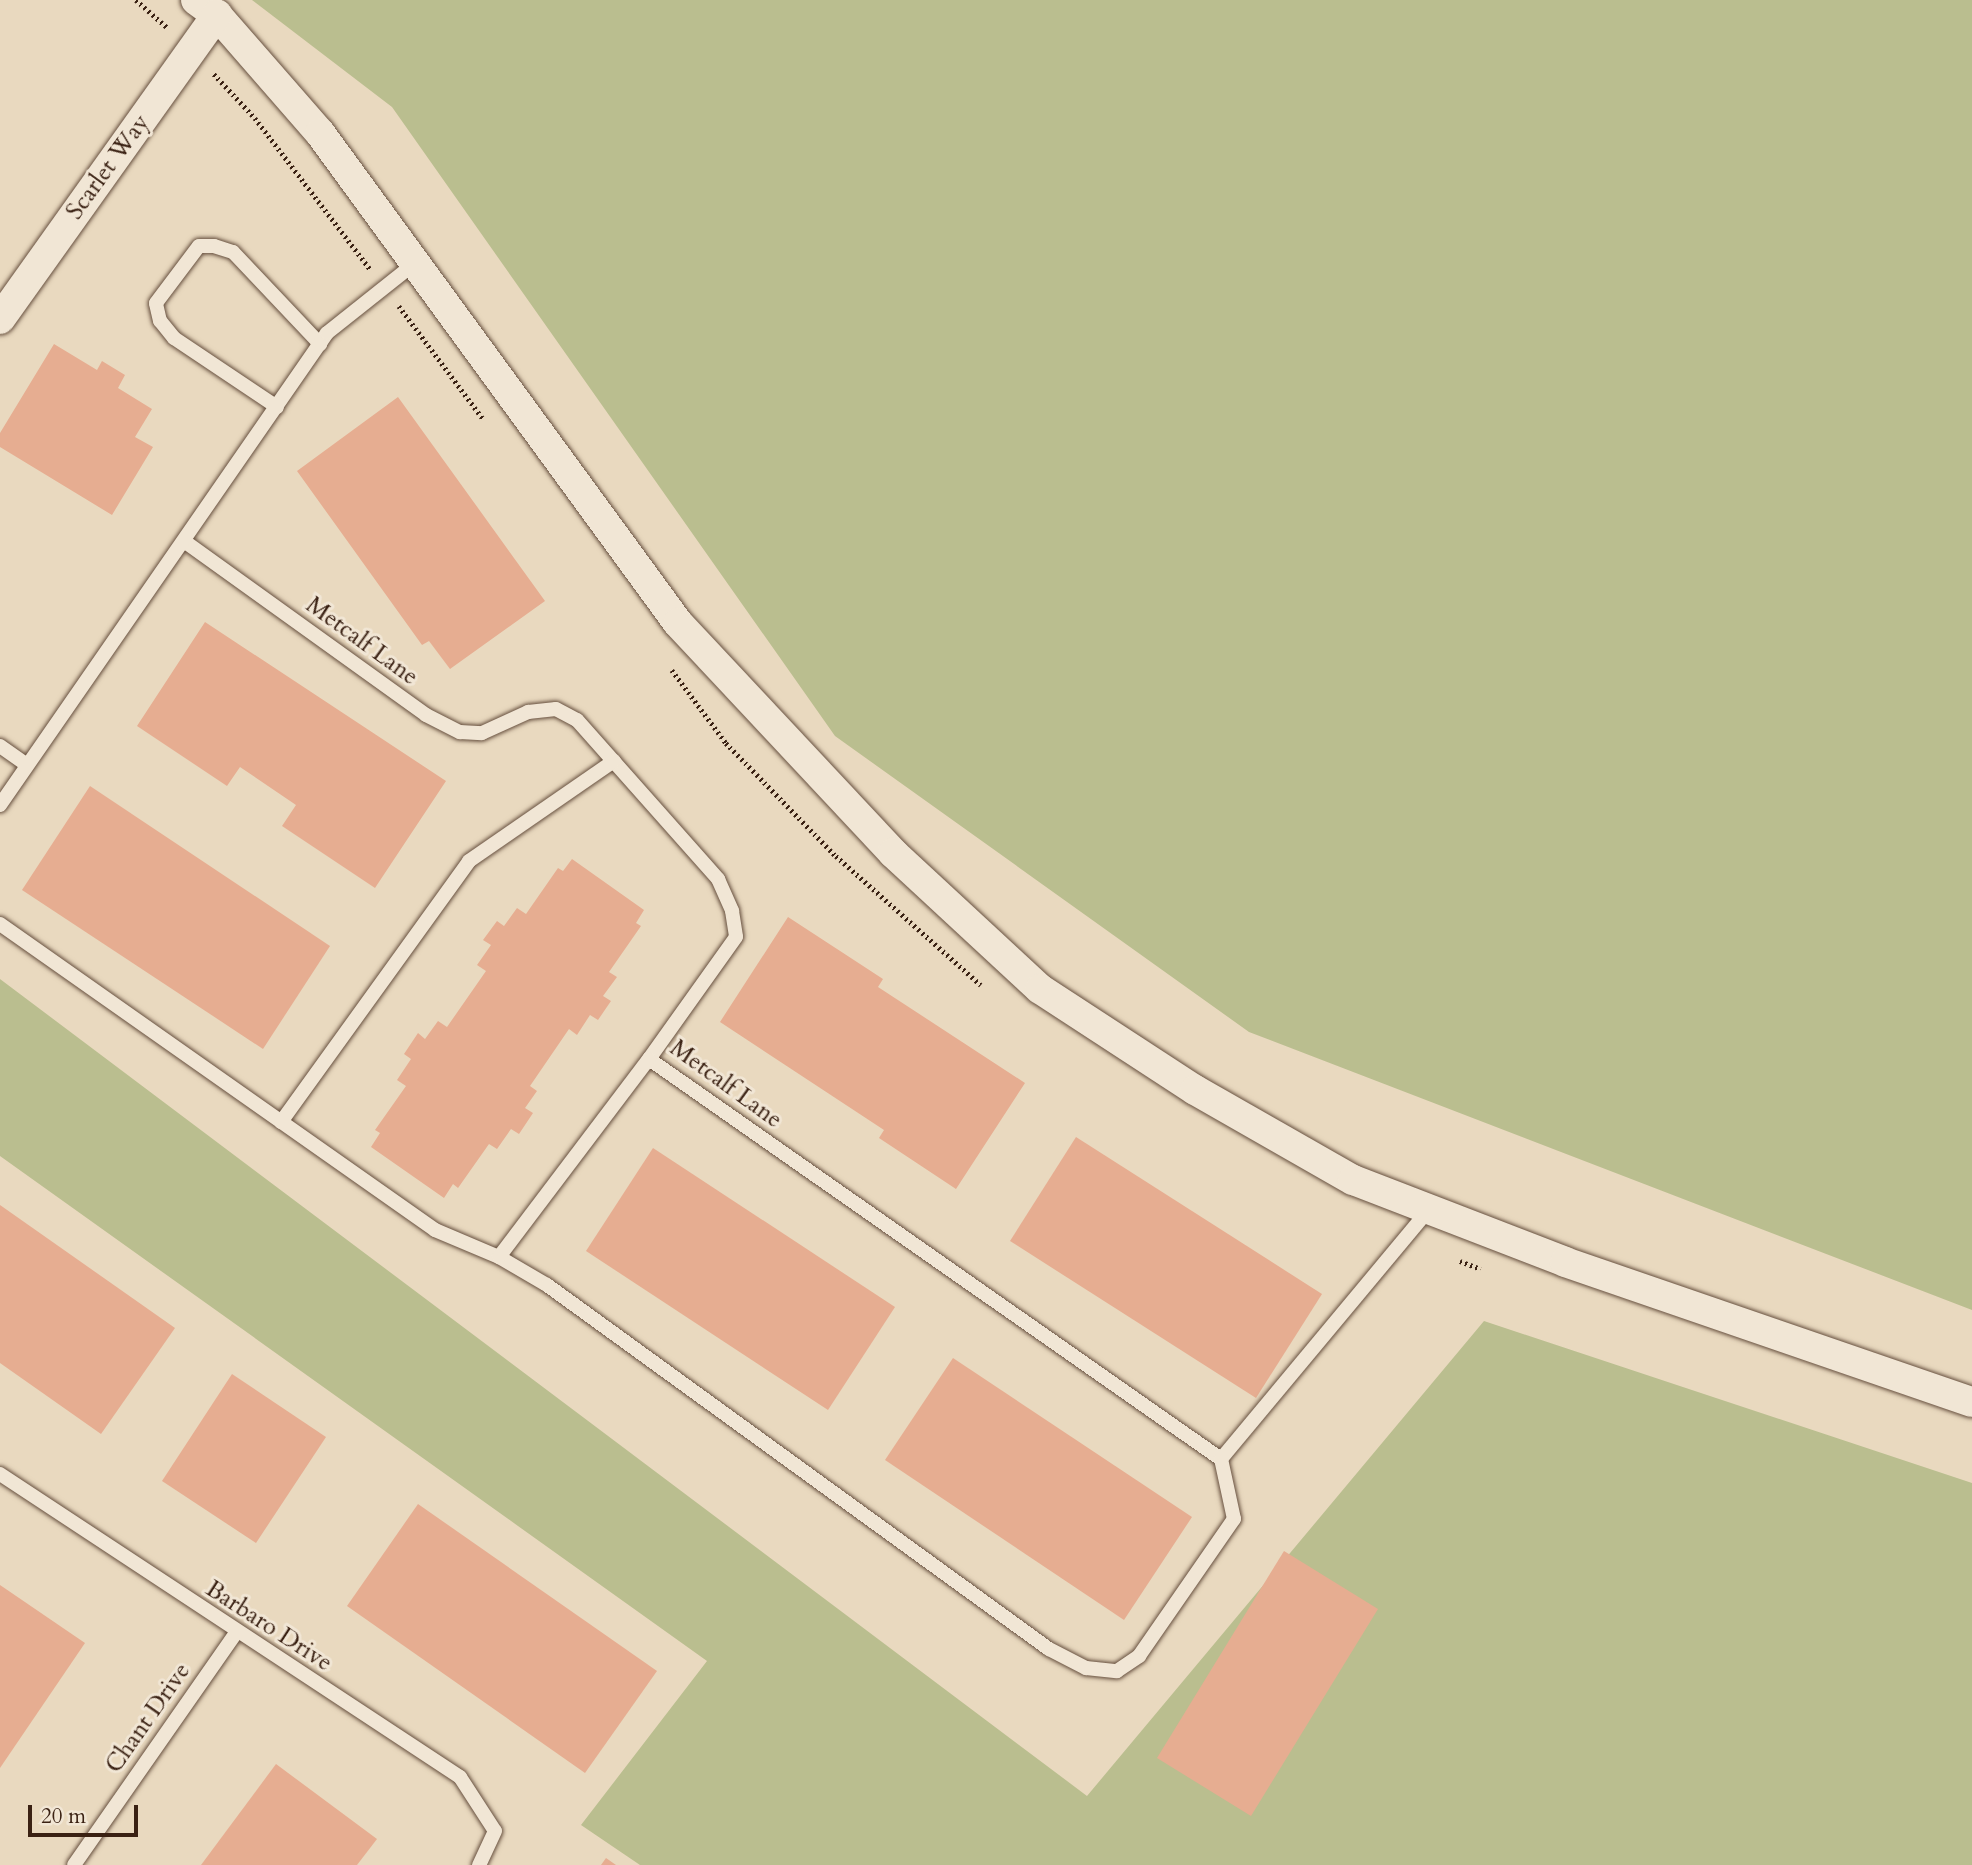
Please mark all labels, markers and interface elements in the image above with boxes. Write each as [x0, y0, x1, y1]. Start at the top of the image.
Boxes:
street label: Scarlet Way [60, 109, 156, 225]
street label: Metcalf Lane [300, 591, 424, 691]
street label: Metcalf Lane [664, 1034, 788, 1134]
street label: Barbaro Drive [200, 1574, 338, 1678]
street label: Chant Drive [100, 1657, 196, 1779]
scale bar [32, 1792, 142, 1836]
text: 20 m [41, 1802, 86, 1831]

